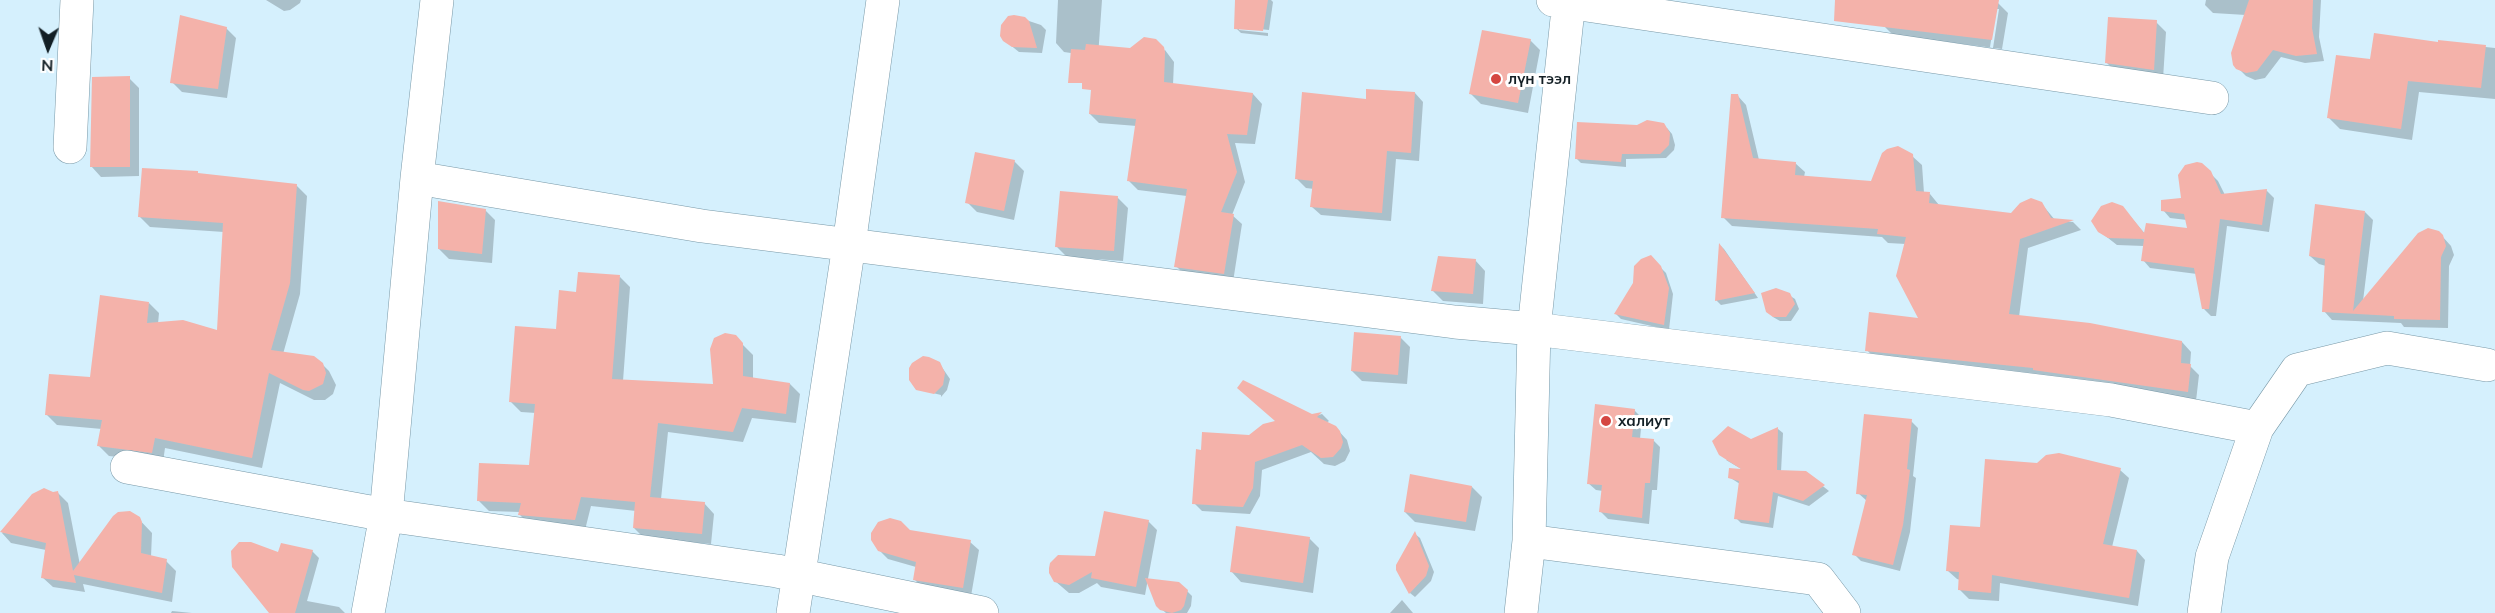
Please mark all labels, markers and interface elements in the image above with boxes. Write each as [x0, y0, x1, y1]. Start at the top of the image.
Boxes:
north arrow [18, 18, 78, 78]
text: N [41, 56, 54, 76]
place label: лүн тээл [1508, 70, 1571, 88]
marker: лүн тээл [1489, 72, 1503, 86]
place label: халиут [1618, 412, 1670, 430]
marker: халиут [1599, 414, 1613, 428]

